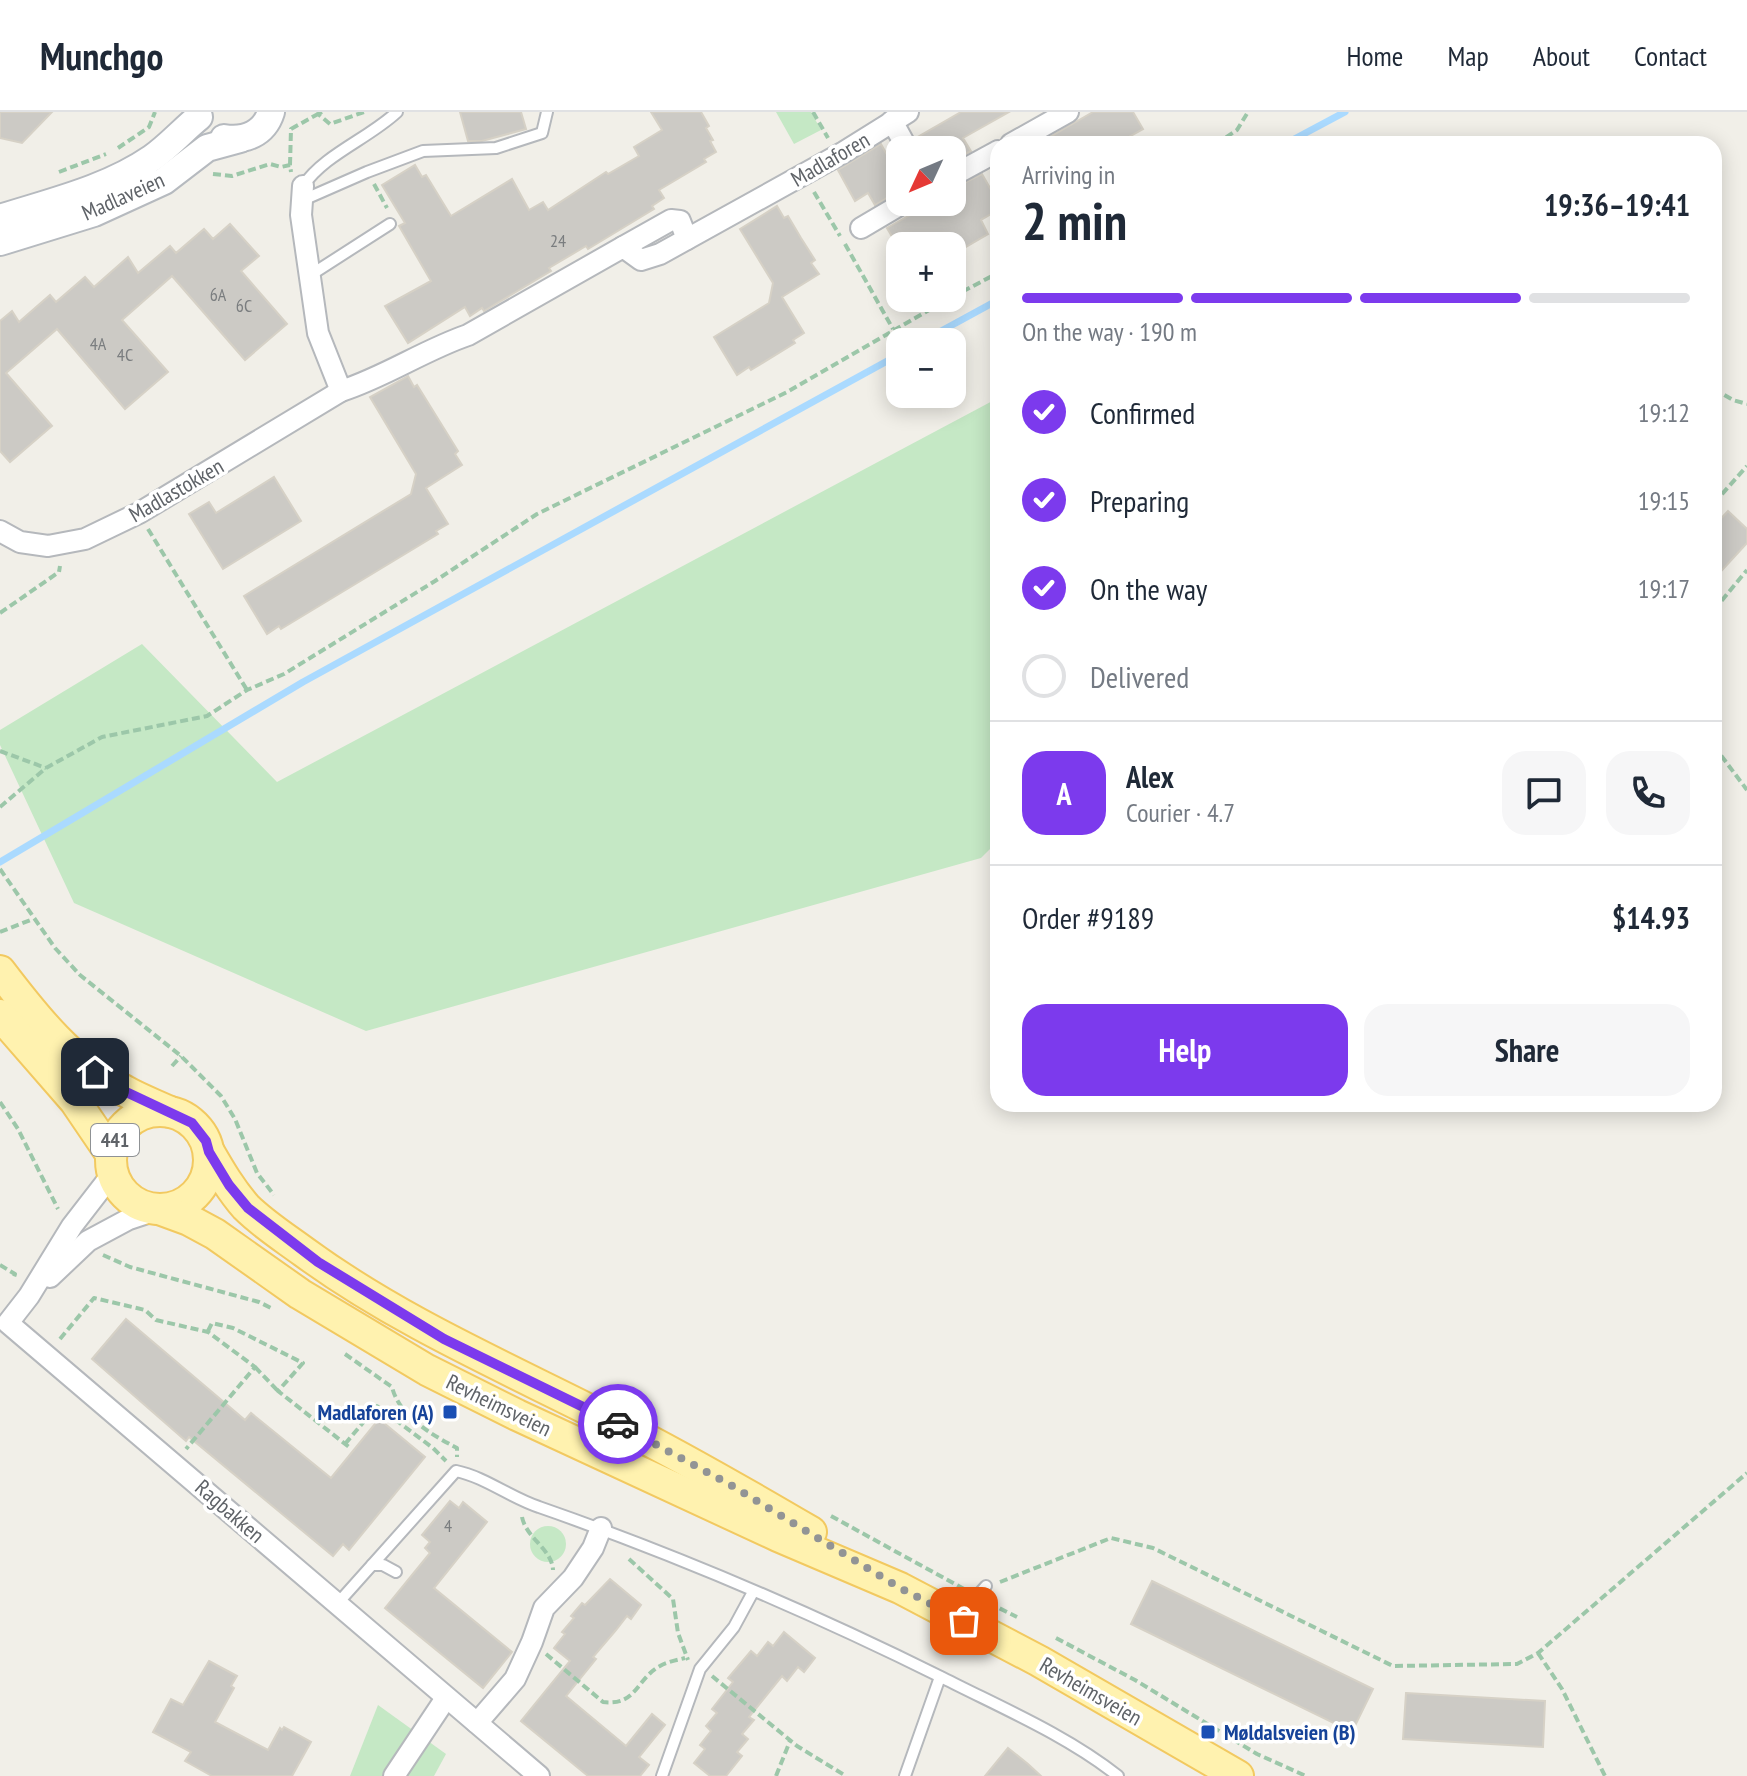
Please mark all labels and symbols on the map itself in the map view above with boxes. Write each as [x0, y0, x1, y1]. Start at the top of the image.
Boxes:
street label: Madlaforen [786, 125, 874, 193]
north arrow [886, 136, 966, 216]
street label: Madlaveien [77, 165, 169, 227]
house number: 24 [550, 229, 566, 252]
house number: 6A [210, 283, 227, 306]
house number: 6C [236, 294, 252, 317]
house number: 4A [90, 332, 107, 355]
house number: 4C [117, 343, 133, 366]
street label: Madlastokken [124, 452, 228, 528]
pin [61, 1038, 129, 1106]
road number: 441 [91, 1124, 139, 1156]
street label: Revheimsveien [442, 1368, 556, 1442]
courier [578, 1384, 658, 1464]
place label: Madlaforen (A) [318, 1398, 434, 1426]
marker: Madlaforen (A) [441, 1403, 459, 1421]
street label: Ragbakken [190, 1473, 270, 1549]
house number: 4 [444, 1514, 452, 1537]
pin [930, 1587, 998, 1655]
street label: Revheimsveien [1035, 1651, 1147, 1731]
place label: Møldalsveien (B) [1224, 1718, 1356, 1746]
marker: Møldalsveien (B) [1199, 1723, 1217, 1741]

